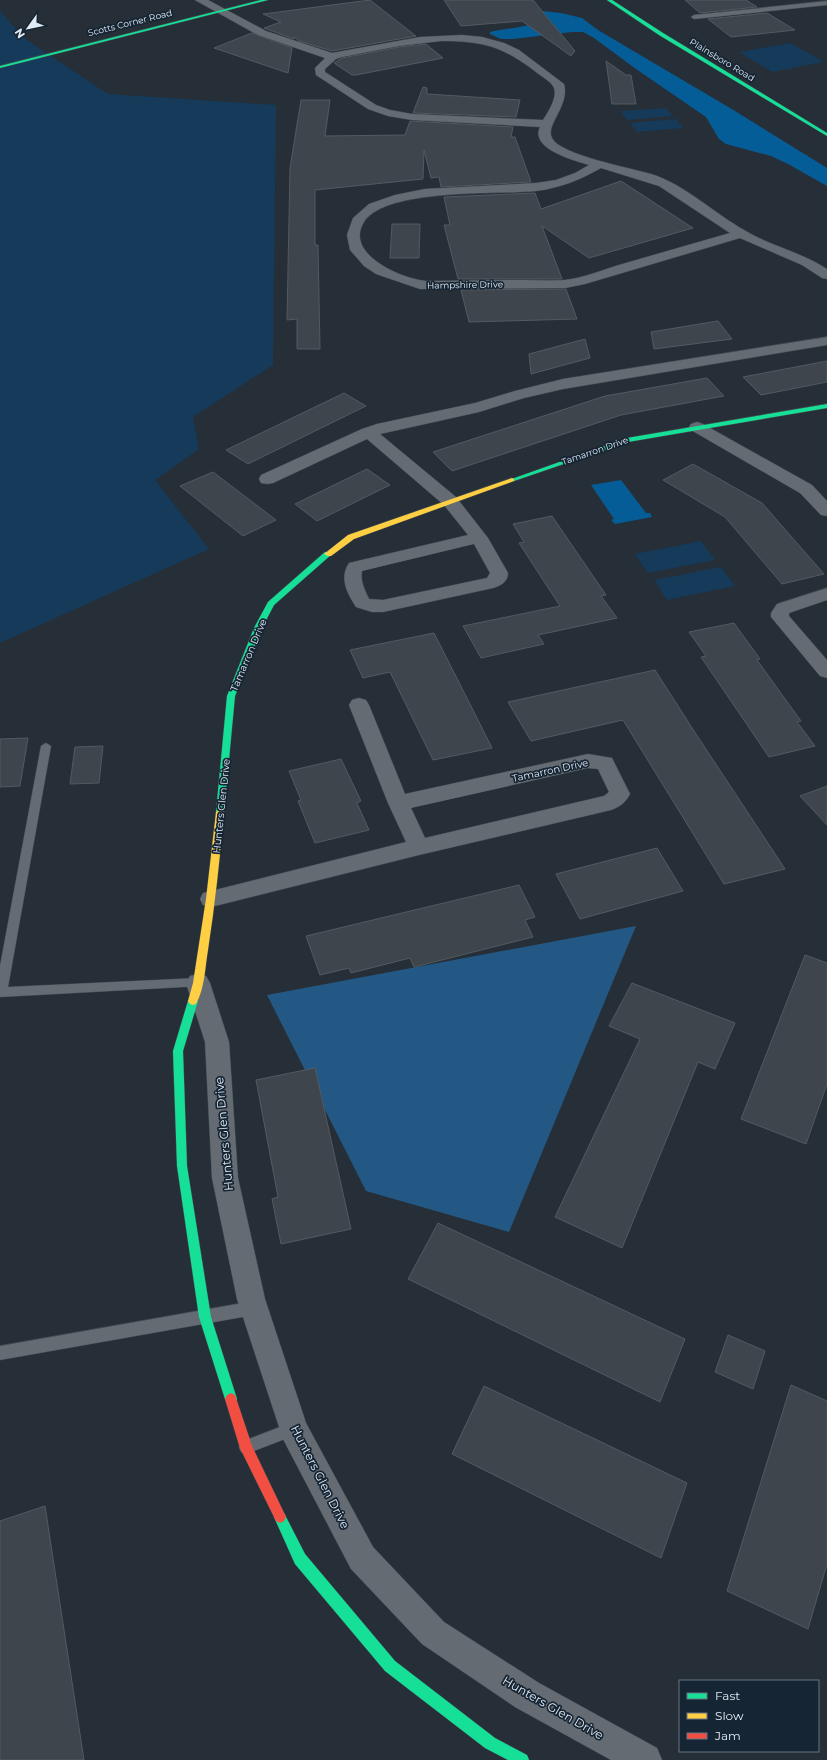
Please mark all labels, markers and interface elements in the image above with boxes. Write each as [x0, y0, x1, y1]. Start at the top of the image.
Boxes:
street label: Scotts Corner Road [87, 7, 173, 38]
north arrow [8, 8, 48, 48]
text: N [11, 26, 28, 41]
street label: Plainsboro Road [688, 36, 757, 83]
street label: Hampshire Drive [427, 278, 504, 291]
street label: Tamarron Drive [560, 434, 630, 467]
street label: Tamarron Drive [227, 617, 270, 693]
street label: Tamarron Drive [511, 756, 589, 785]
street label: Hunters Glen Drive [210, 758, 233, 854]
street label: Hunters Glen Drive [211, 1077, 236, 1192]
street label: Hunters Glen Drive [288, 1423, 353, 1531]
street label: Hunters Glen Drive [500, 1673, 606, 1743]
legend [679, 1680, 819, 1752]
text: Fast [715, 1688, 740, 1703]
text: Slow [715, 1708, 744, 1723]
text: Jam [714, 1728, 741, 1743]

